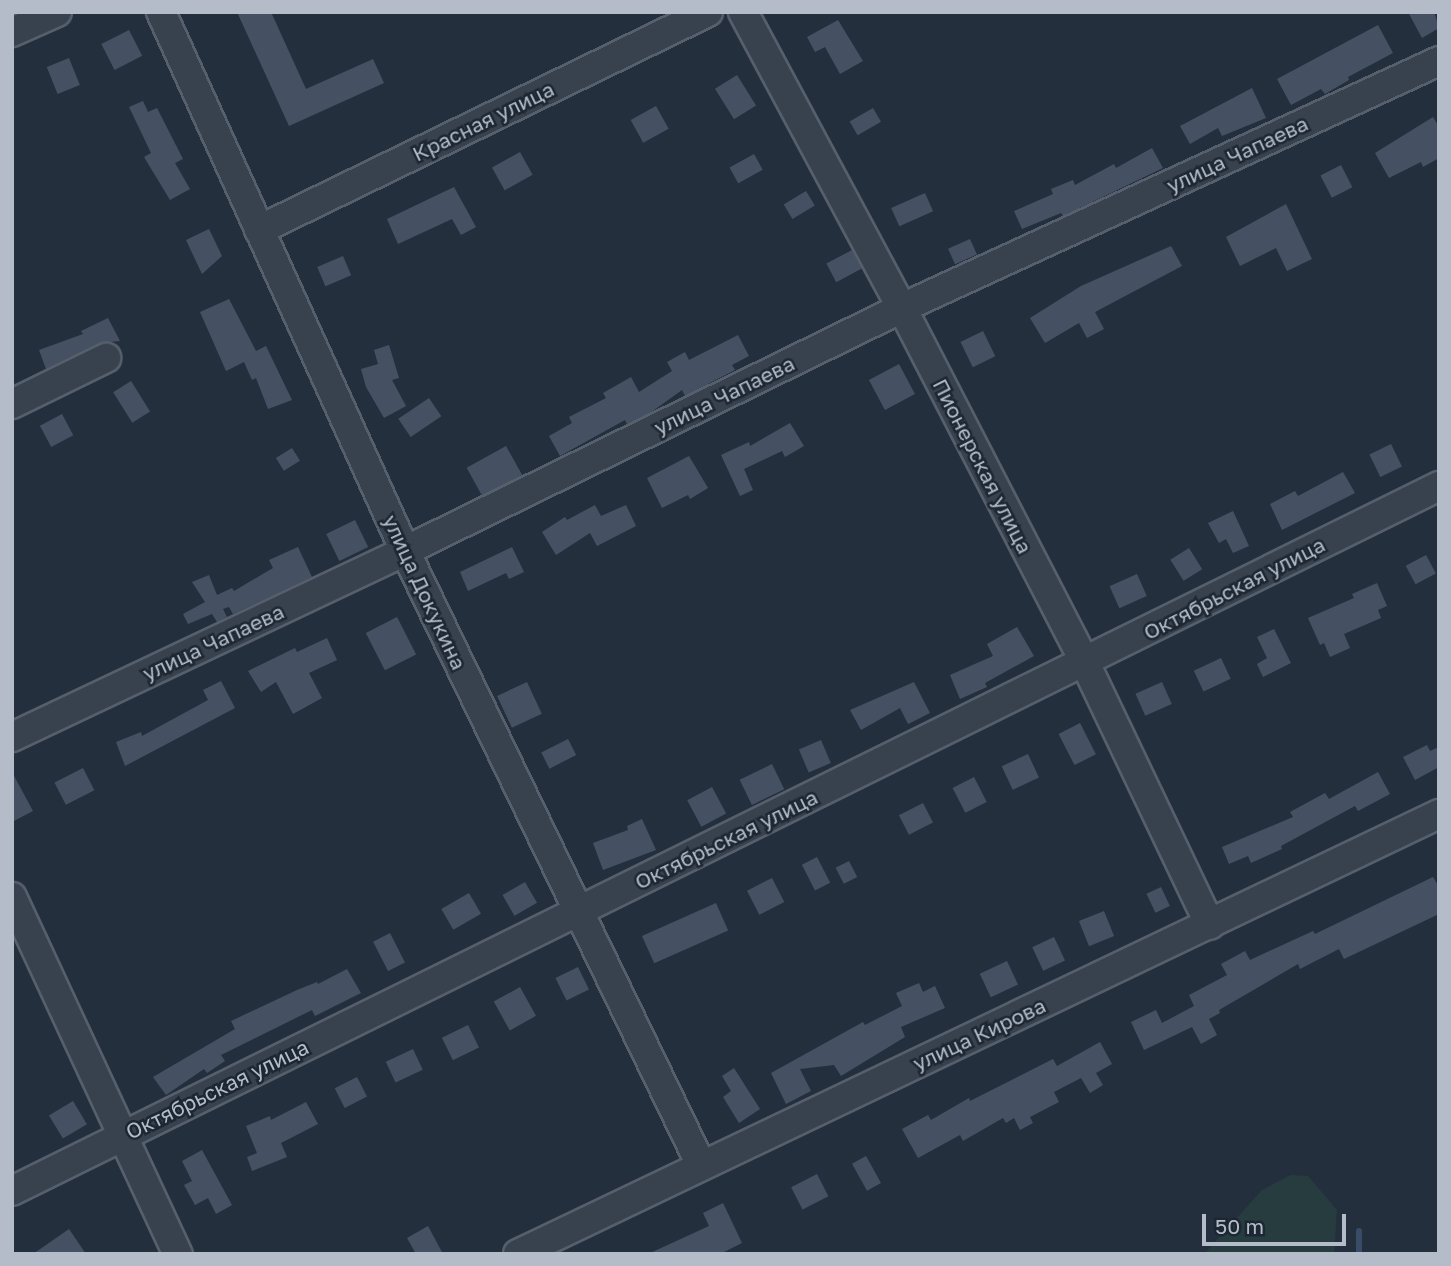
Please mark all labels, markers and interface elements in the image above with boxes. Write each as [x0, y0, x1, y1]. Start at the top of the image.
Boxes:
street label: Красная улица [408, 76, 558, 166]
street label: улица Чапаева [1162, 110, 1312, 198]
street label: улица Чапаева [650, 350, 798, 440]
street label: Пионерская улица [928, 374, 1038, 558]
street label: улица Докукина [378, 510, 472, 674]
street label: Октябрьская улица [1139, 531, 1329, 645]
street label: улица Чапаева [138, 598, 288, 686]
street label: Октябрьская улица [630, 784, 822, 894]
street label: улица Кирова [909, 992, 1049, 1076]
street label: Октябрьская улица [121, 1034, 313, 1144]
scale bar [1206, 1200, 1350, 1244]
text: 50 m [1215, 1213, 1264, 1239]

